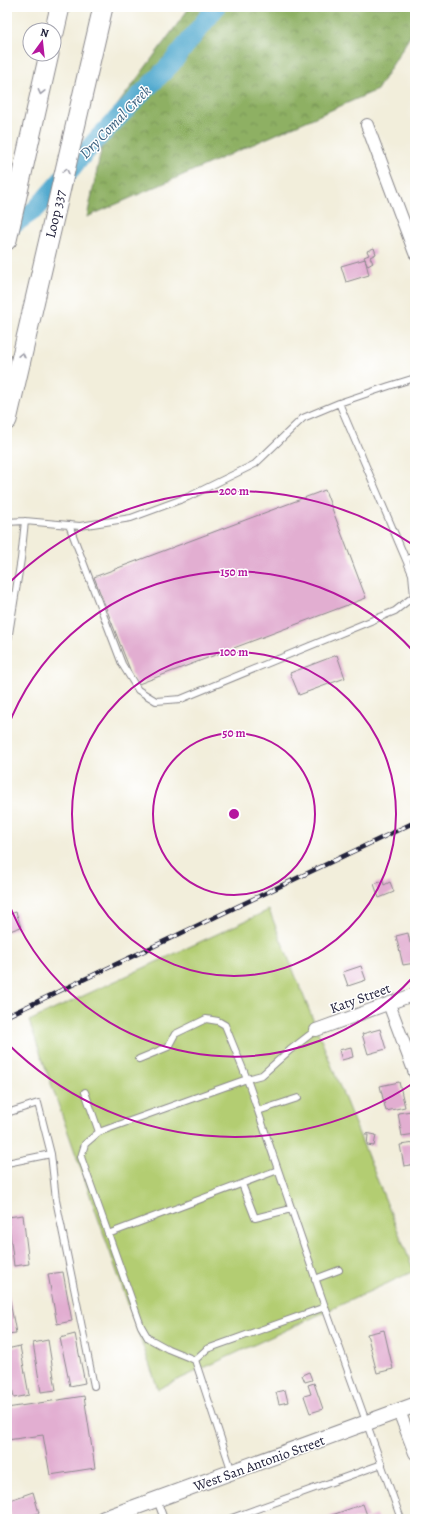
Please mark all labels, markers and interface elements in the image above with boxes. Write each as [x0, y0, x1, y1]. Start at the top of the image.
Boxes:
north arrow [22, 22, 62, 62]
text: N [39, 25, 50, 41]
water label: Dry Comal Creek [75, 81, 155, 163]
one-way arrow [37, 89, 45, 95]
one-way arrow [61, 168, 69, 174]
street label: Loop 337 [41, 188, 70, 240]
one-way arrow [18, 352, 26, 358]
text: 200 m [219, 483, 249, 499]
text: 150 m [220, 564, 248, 580]
text: 100 m [220, 644, 248, 660]
text: 50 m [222, 725, 246, 741]
centre of rings [227, 807, 241, 821]
street label: Katy Street [327, 979, 393, 1018]
street label: West San Antonio Street [190, 1431, 328, 1496]

